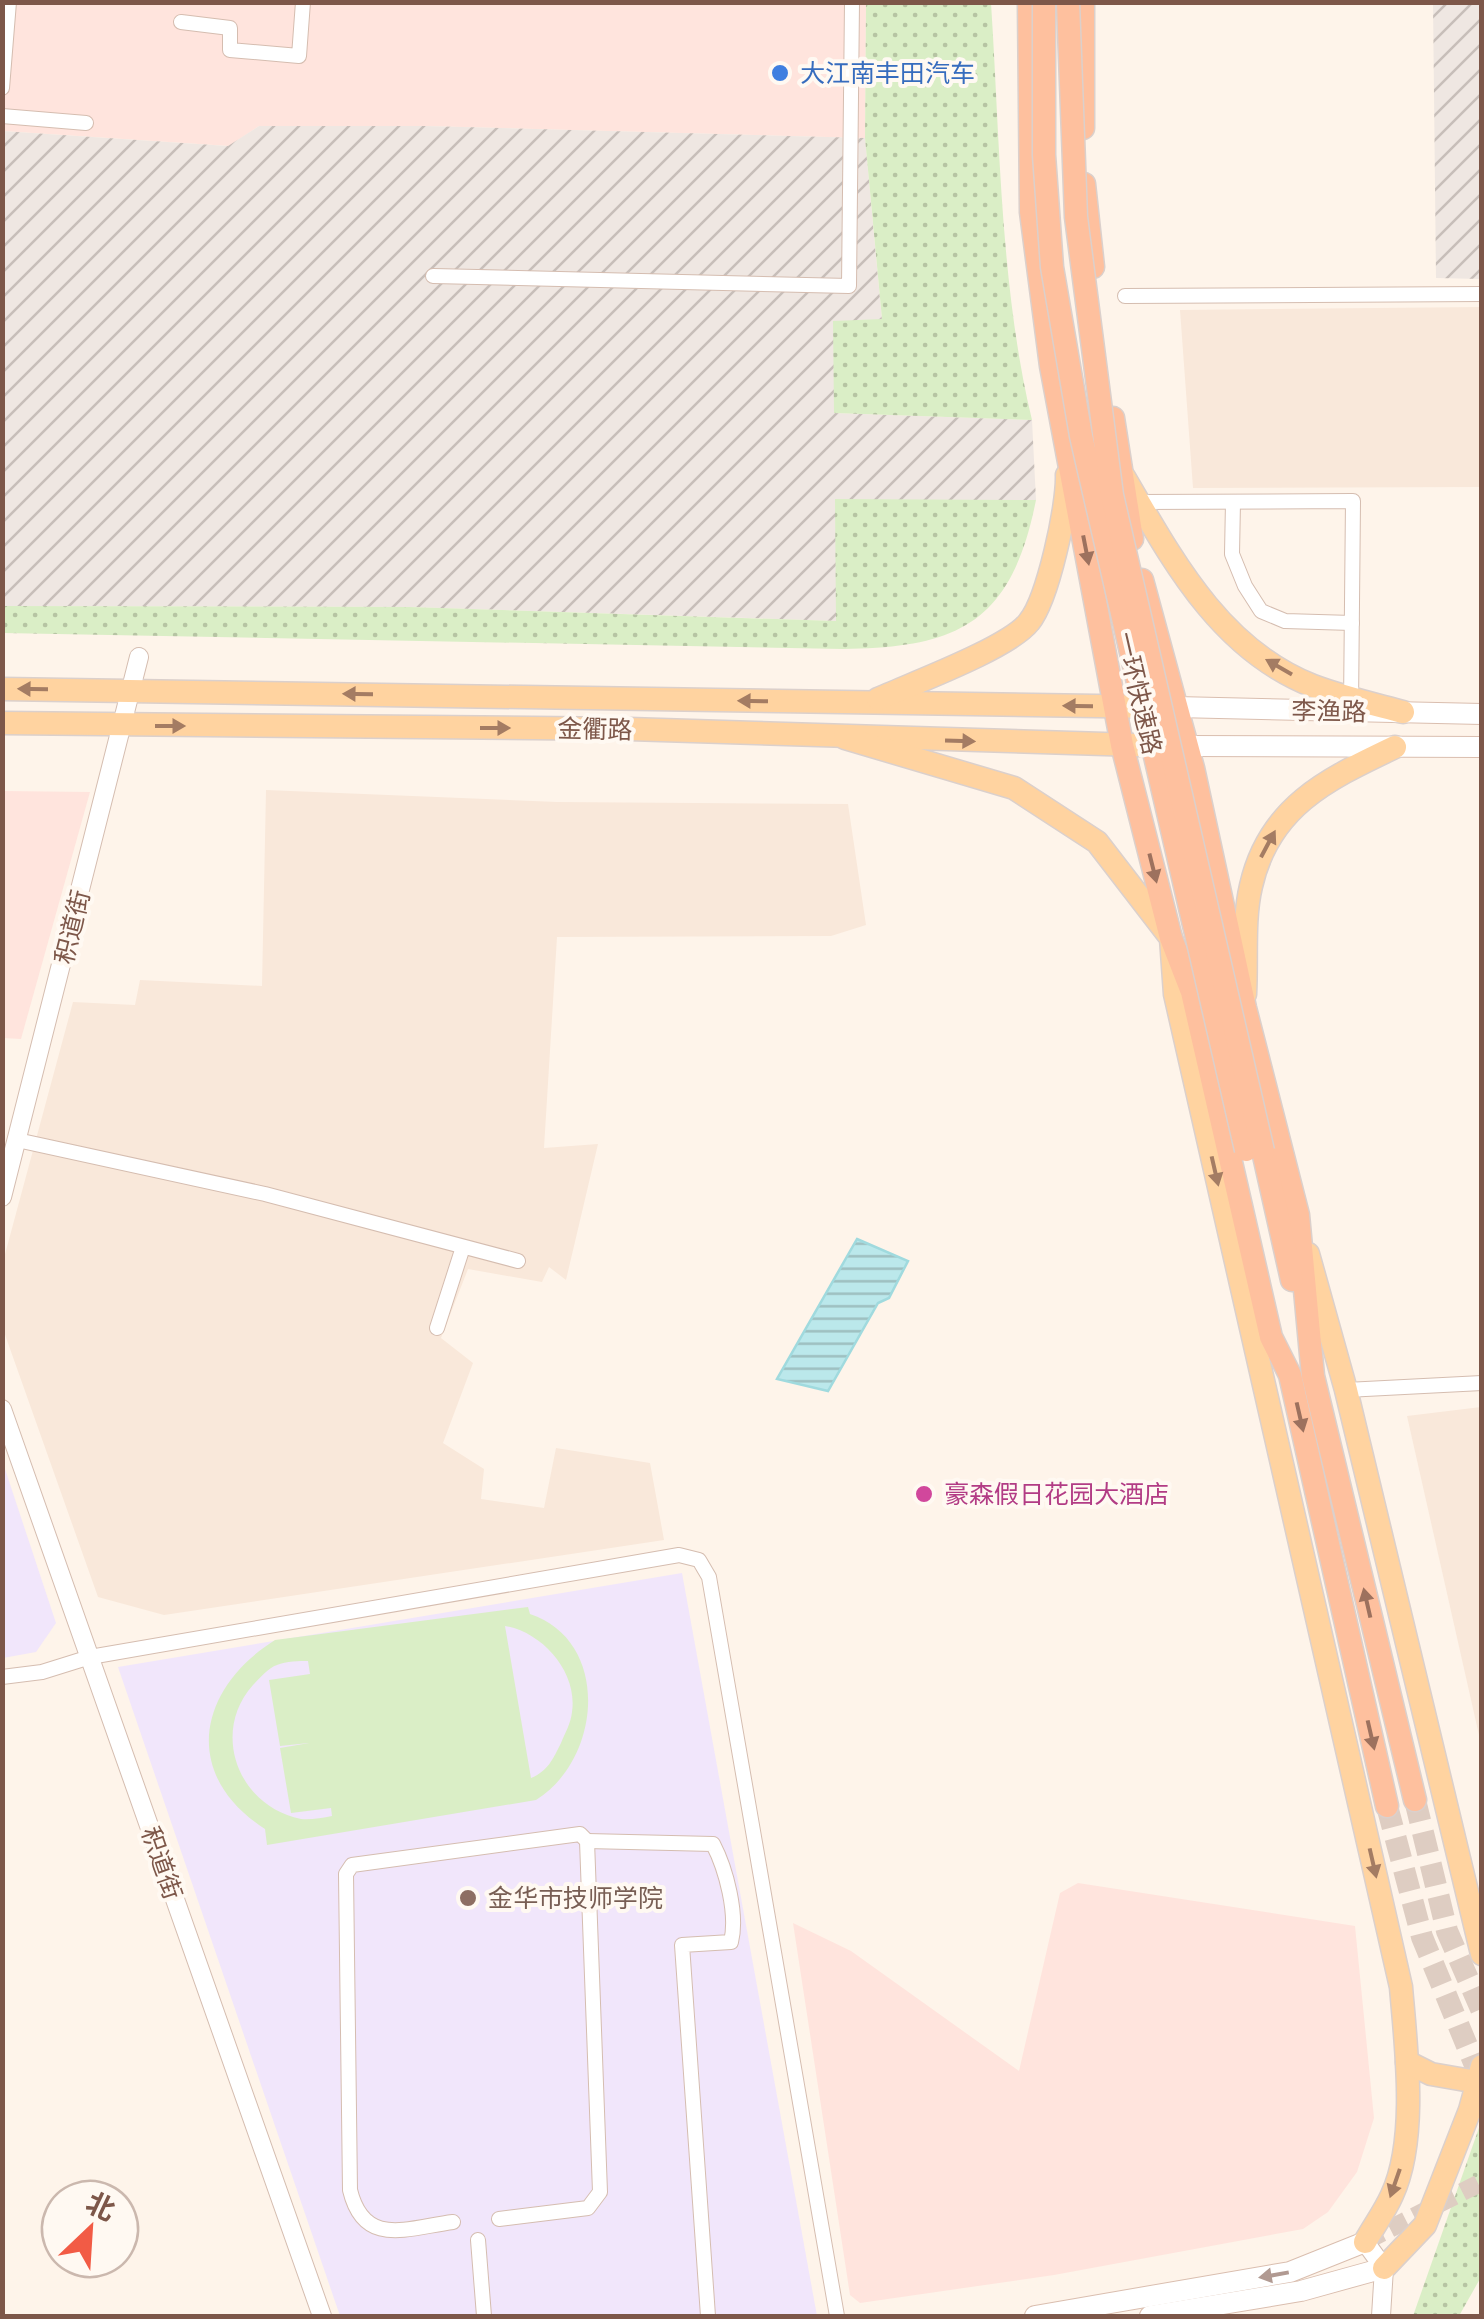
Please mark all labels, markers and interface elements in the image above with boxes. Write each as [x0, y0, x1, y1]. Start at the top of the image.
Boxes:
place label: 大江南丰田汽车 [800, 58, 975, 88]
marker: 大江南丰田汽车 [769, 62, 791, 84]
one-way arrow [1078, 535, 1094, 566]
street label: 一环快速路 [1110, 629, 1168, 757]
one-way arrow [1265, 659, 1293, 676]
one-way arrow [17, 681, 49, 697]
one-way arrow [342, 686, 374, 702]
one-way arrow [737, 692, 769, 708]
street label: 李渔路 [1291, 695, 1367, 727]
one-way arrow [1062, 698, 1094, 714]
street label: 金衢路 [557, 713, 633, 745]
one-way arrow [154, 718, 186, 734]
one-way arrow [479, 720, 511, 736]
one-way arrow [944, 733, 976, 749]
one-way arrow [1259, 830, 1276, 858]
one-way arrow [1146, 853, 1162, 884]
street label: 积道街 [48, 887, 96, 967]
one-way arrow [1208, 1155, 1223, 1186]
one-way arrow [1292, 1402, 1308, 1433]
place label: 豪森假日花园大酒店 [944, 1479, 1169, 1509]
marker: 豪森假日花园大酒店 [913, 1483, 935, 1505]
one-way arrow [1359, 1587, 1375, 1618]
one-way arrow [1363, 1720, 1379, 1751]
street label: 积道街 [136, 1823, 188, 1903]
one-way arrow [1366, 1848, 1381, 1879]
place label: 金华市技师学院 [488, 1883, 663, 1913]
marker: 金华市技师学院 [457, 1887, 479, 1909]
one-way arrow [1387, 2168, 1402, 2198]
north arrow [40, 2179, 140, 2279]
text: 北 [81, 2185, 120, 2228]
one-way arrow [1257, 2268, 1289, 2283]

